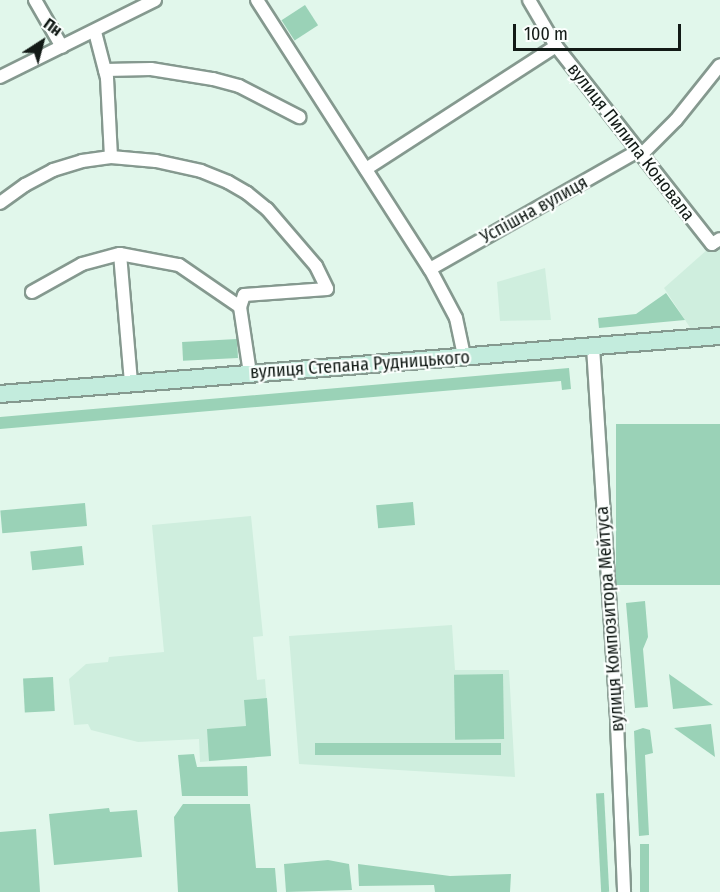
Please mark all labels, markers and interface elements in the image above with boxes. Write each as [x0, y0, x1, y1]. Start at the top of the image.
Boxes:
north arrow [12, 12, 72, 72]
scale bar [516, 12, 684, 50]
text: Пн [40, 14, 66, 40]
text: 100 m [524, 23, 568, 45]
street label: вулиця Пилипа Коновала [563, 59, 699, 225]
street label: Успішна вулиця [477, 172, 591, 248]
street label: вулиця Степана Рудницького [249, 347, 471, 383]
street label: вулиця Композитора Мейтуса [591, 506, 629, 732]

